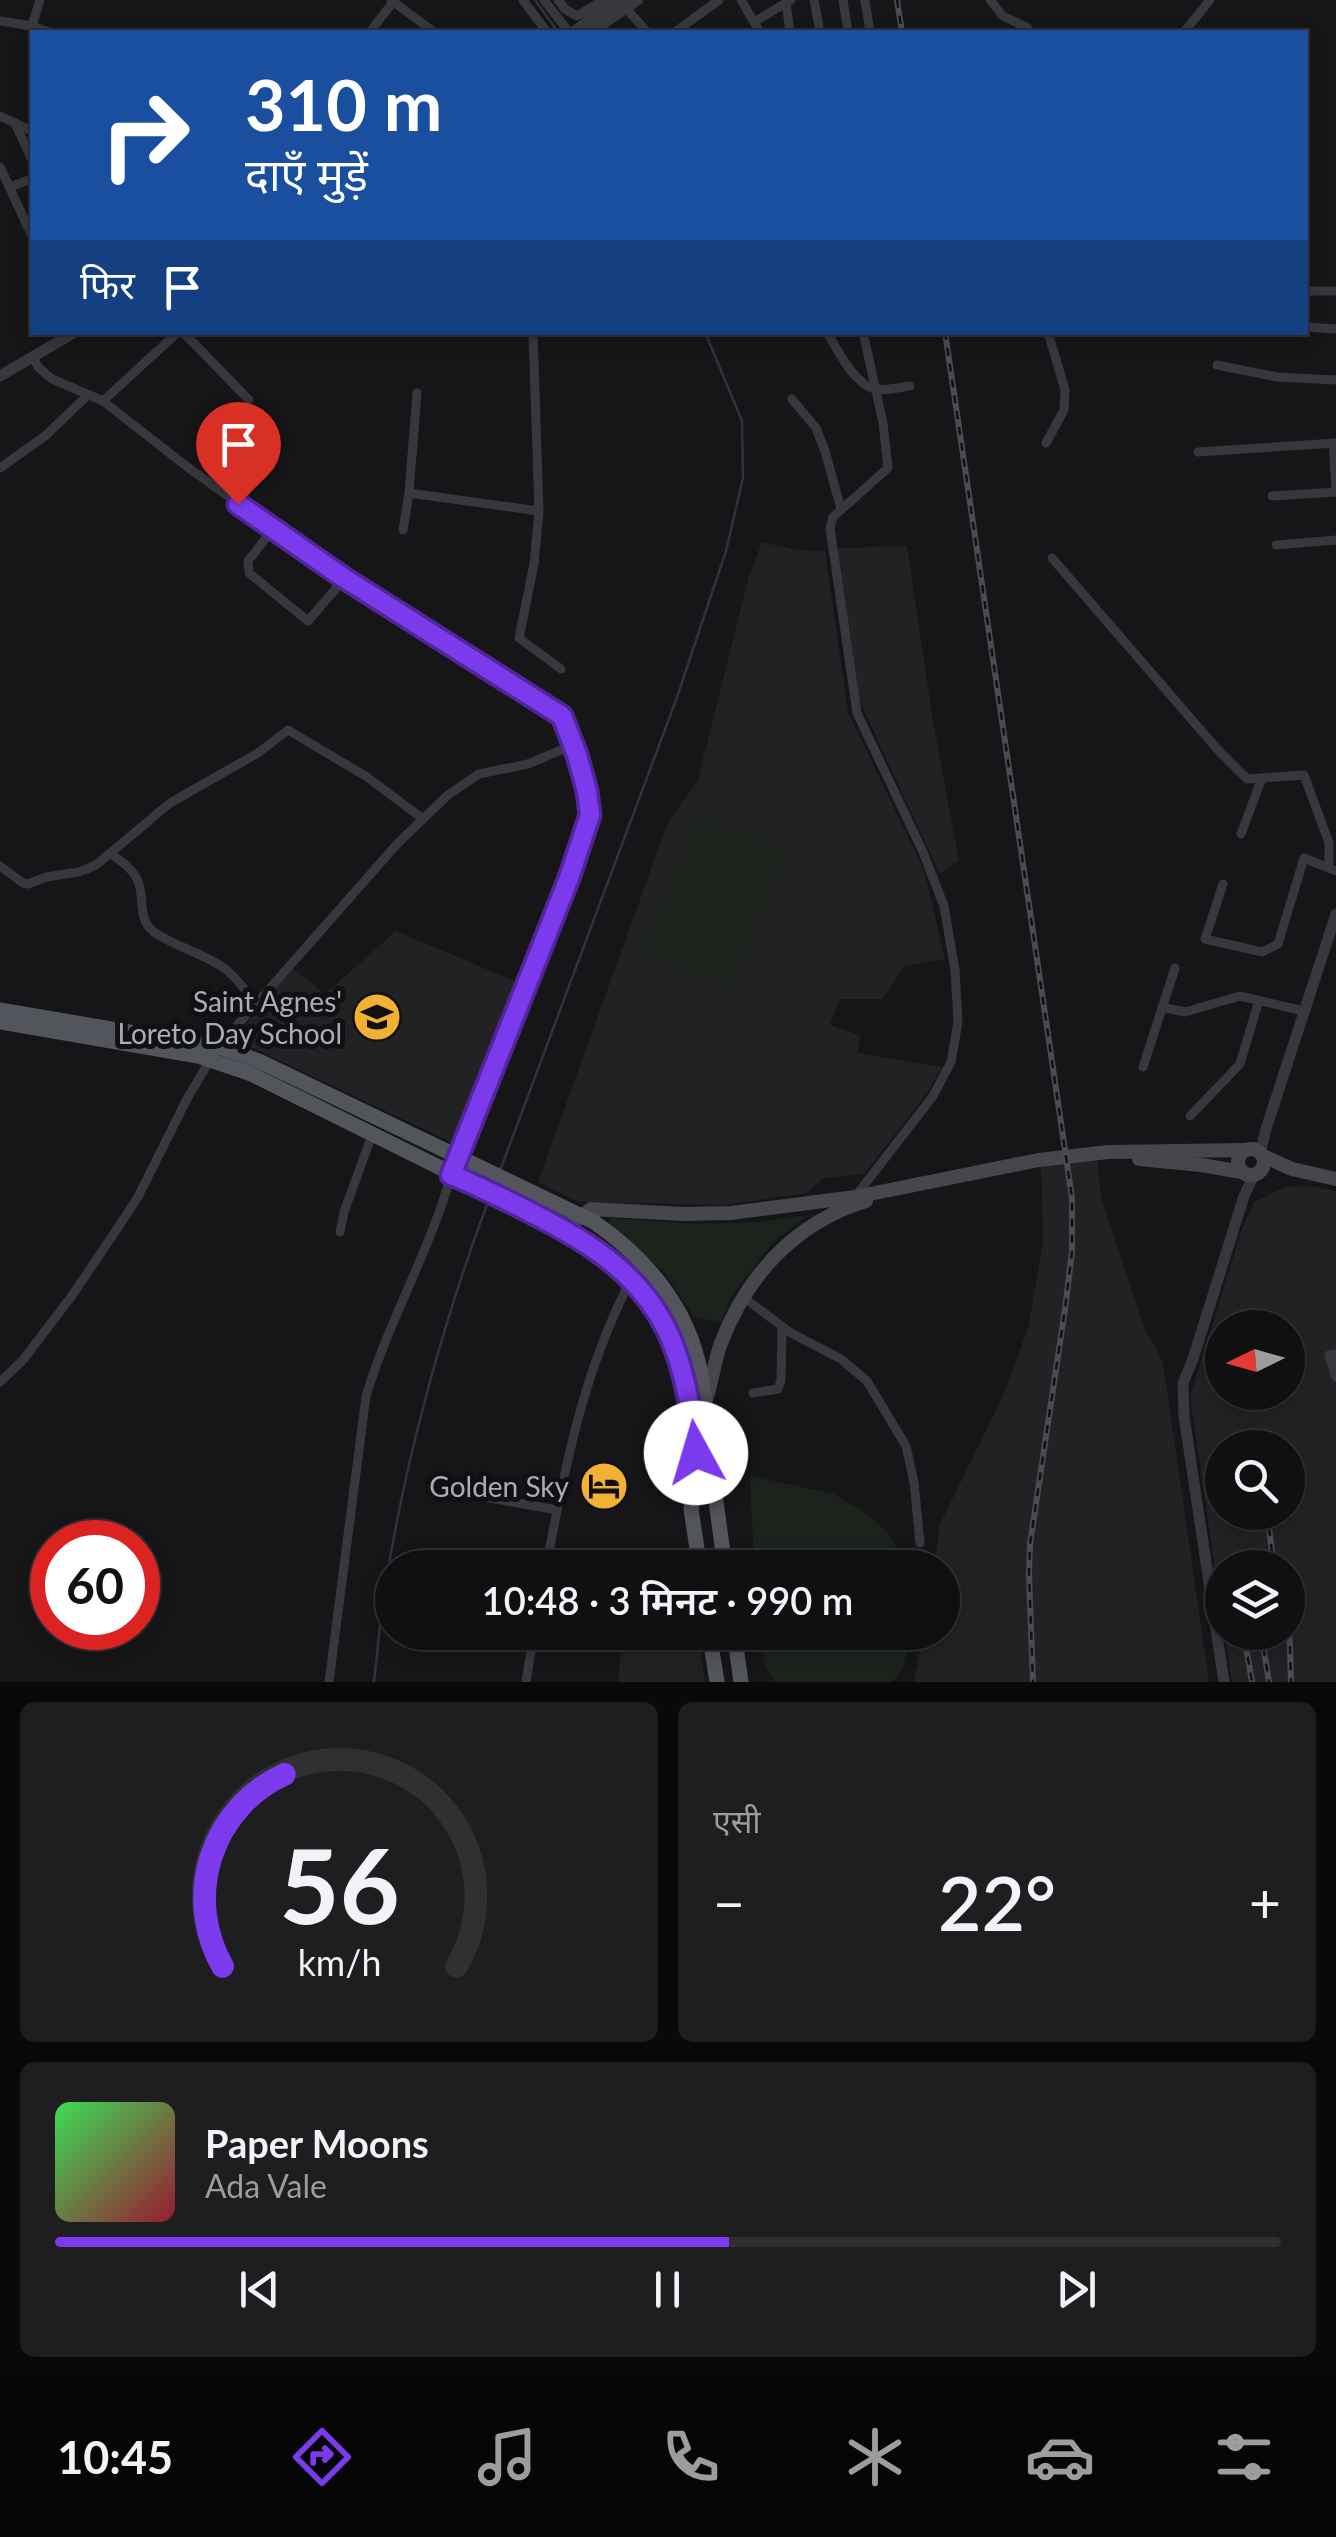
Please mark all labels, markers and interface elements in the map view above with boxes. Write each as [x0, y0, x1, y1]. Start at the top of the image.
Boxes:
text: 310 m [245, 62, 442, 146]
icon: right [80, 70, 210, 200]
text: दाएँ मुड़ें [245, 147, 368, 201]
icon: arrive [155, 260, 210, 315]
text: फिर [80, 261, 135, 307]
pin [196, 402, 281, 505]
icon: arrive [211, 417, 266, 472]
place label: Saint Agnes' Loreto Day School [118, 984, 342, 1050]
school or university icon: Saint Agnes' Loreto Day School [351, 991, 403, 1043]
north arrow [1205, 1310, 1305, 1410]
map controls [1205, 1310, 1305, 1650]
position arrow [644, 1401, 748, 1505]
button: search [1205, 1430, 1305, 1530]
hotel icon: Golden Sky [578, 1460, 630, 1512]
place label: Golden Sky [429, 1469, 570, 1503]
speed limit sign: 60 [30, 1520, 160, 1650]
button: layers [1205, 1550, 1305, 1650]
text: 10:48 · 3 मिनट · 990 m [482, 1577, 853, 1623]
text: एसी [713, 1801, 761, 1840]
text: 56 [279, 1821, 399, 1946]
text: 22° [938, 1857, 1056, 1947]
text: − [713, 1869, 745, 1935]
text: + [1249, 1869, 1281, 1935]
text: km/h [297, 1941, 381, 1984]
text: Paper Moons [205, 2120, 429, 2166]
text: Ada Vale [205, 2166, 327, 2205]
icon: previous [232, 2262, 287, 2317]
icon: pause [640, 2262, 695, 2317]
icon: next [1049, 2262, 1104, 2317]
icon: directions [287, 2422, 357, 2492]
icon: music [472, 2422, 542, 2492]
icon: phone [656, 2422, 726, 2492]
icon: climate [840, 2422, 910, 2492]
icon: car [1025, 2422, 1095, 2492]
icon: filters [1209, 2422, 1279, 2492]
text: 10:45 [57, 2430, 173, 2484]

